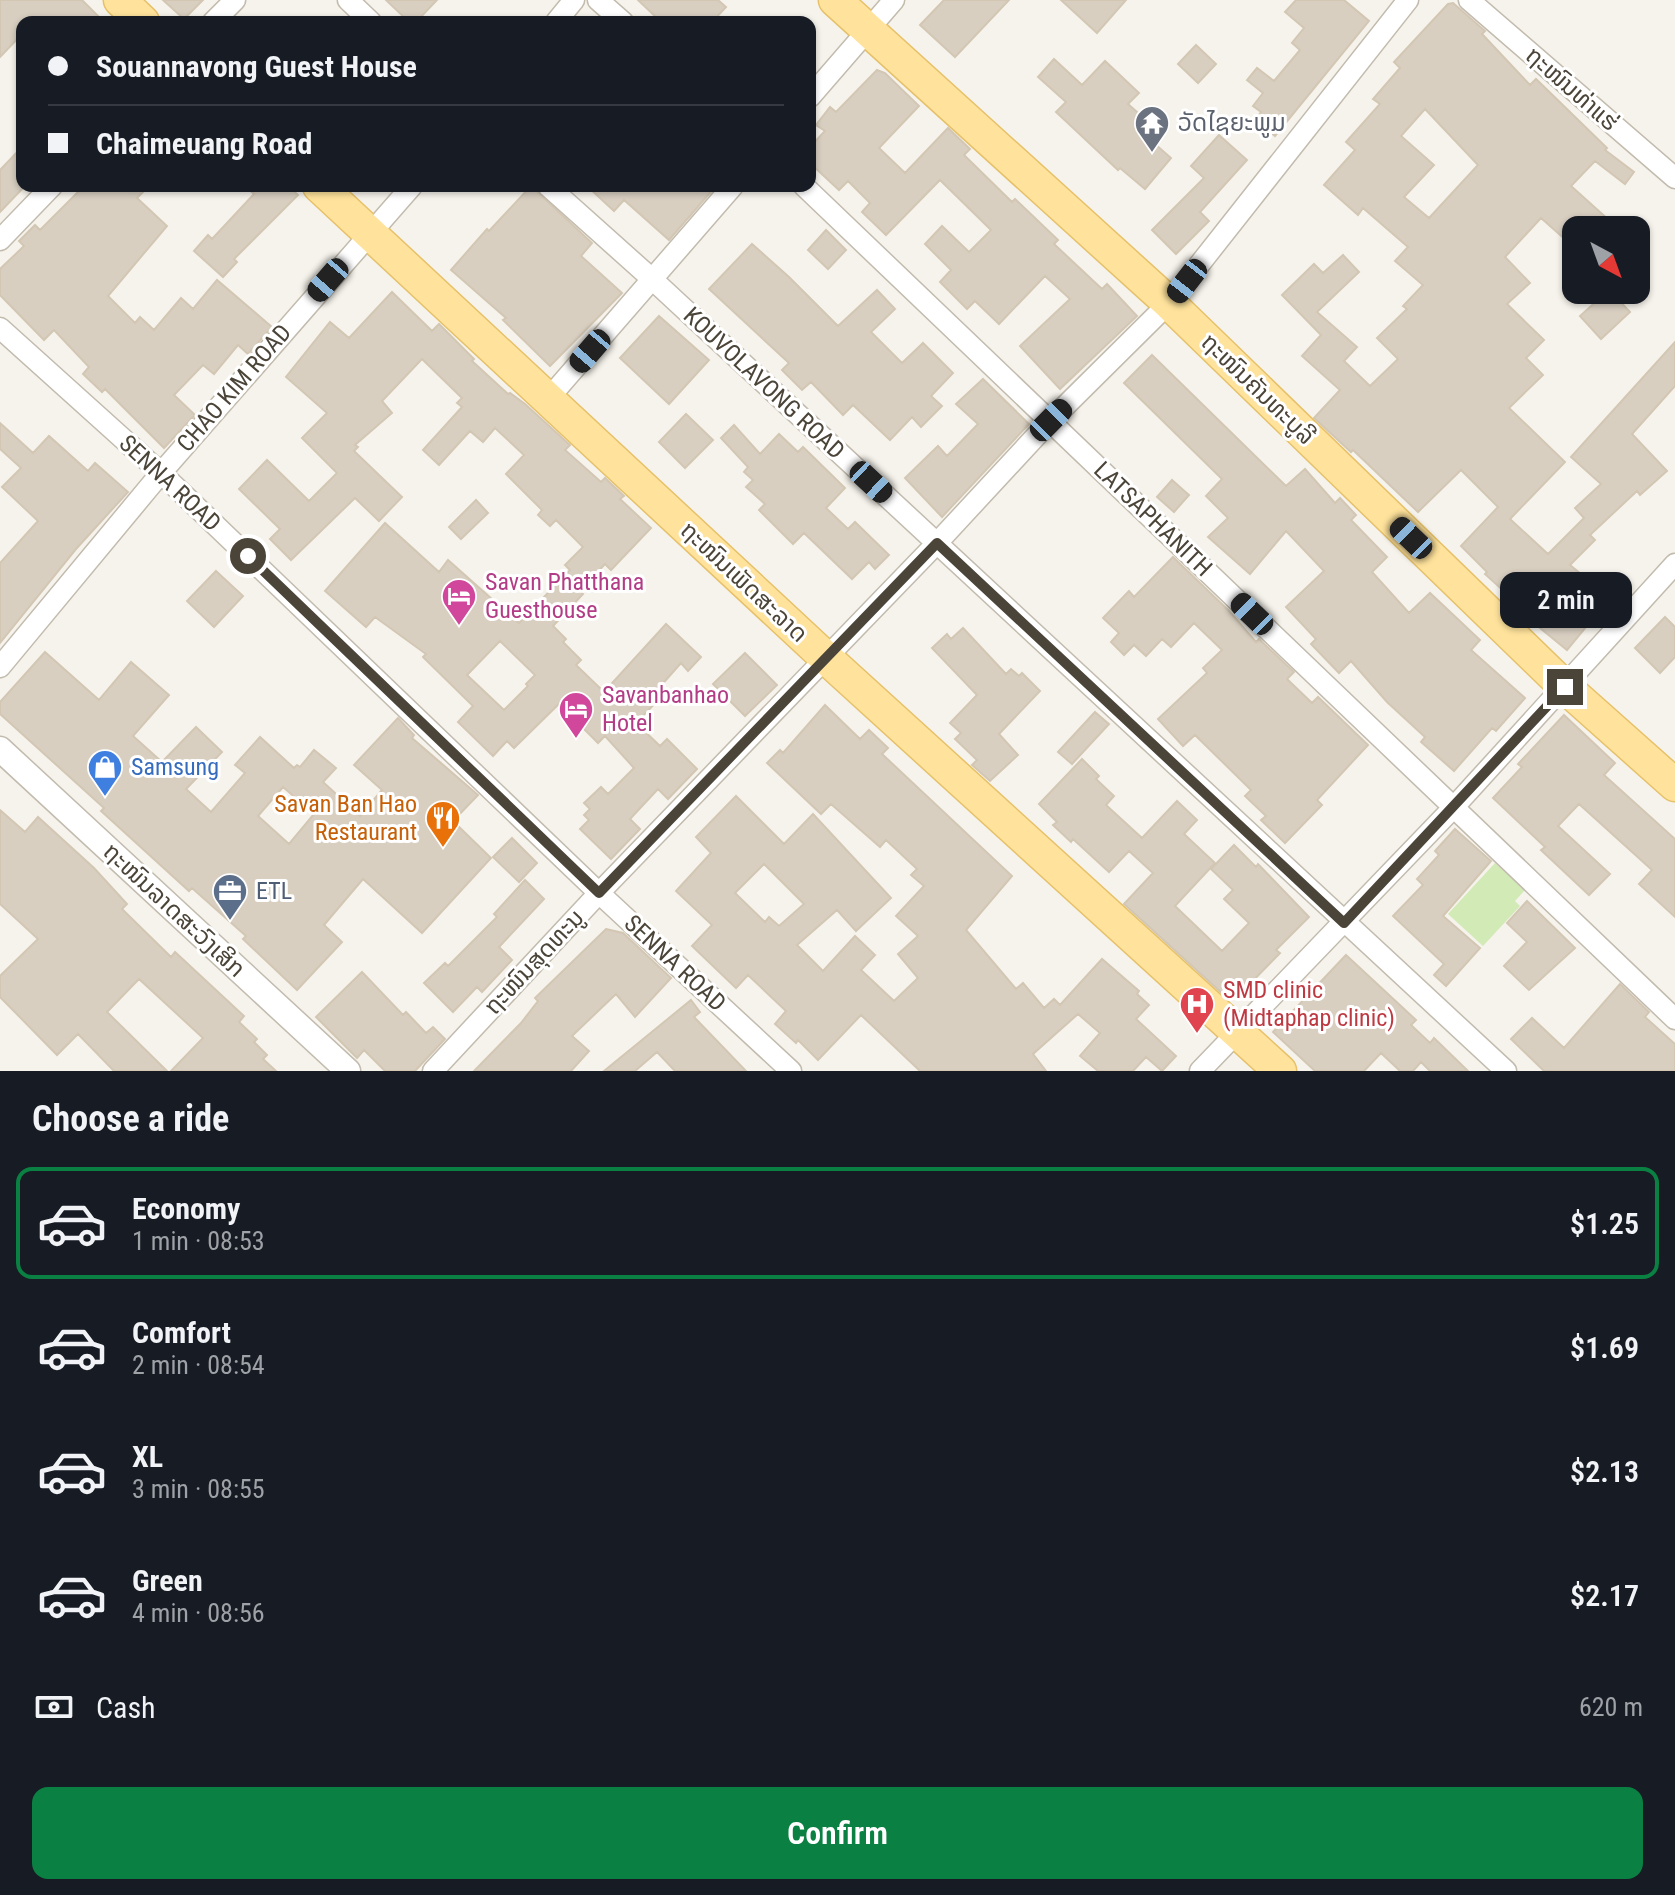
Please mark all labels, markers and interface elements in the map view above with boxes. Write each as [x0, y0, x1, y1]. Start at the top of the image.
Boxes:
street label: ຖະໜົນທ່າແຮ່ [1520, 41, 1624, 137]
text: Souannavong Guest House [96, 49, 417, 84]
temple icon: ວັດໄຊຍະພູມ [1133, 104, 1171, 154]
place label: ວັດໄຊຍະພູມ [1178, 109, 1286, 138]
text: Chaimeuang Road [96, 126, 312, 161]
north arrow [1562, 216, 1650, 304]
map controls [1562, 216, 1650, 304]
car [303, 254, 353, 306]
car [1163, 255, 1211, 307]
street label: KOUVOLAVONG ROAD [678, 301, 850, 465]
street label: CHAO KIM ROAD [171, 319, 297, 457]
car [565, 325, 615, 377]
street label: ຖະໜົນຄັນທະບູລີ [1195, 328, 1321, 451]
car [1026, 395, 1076, 445]
street label: SENNA ROAD [114, 429, 226, 537]
street label: LATSAPHANITH [1088, 456, 1218, 582]
car [845, 457, 897, 507]
car [1385, 513, 1437, 563]
street label: ຖະໜົນເພັດສະລາດ [675, 516, 813, 648]
route start [230, 538, 266, 574]
place label: Savan Phatthana Guesthouse [485, 568, 644, 624]
callout: 2 min [1499, 571, 1631, 627]
hotel icon: Savan Phatthana Guesthouse [440, 577, 478, 627]
text: 2 min [1537, 585, 1595, 615]
car [1226, 589, 1278, 639]
route end [1547, 669, 1583, 705]
place label: Savanbanhao Hotel [602, 681, 729, 737]
hotel icon: Savanbanhao Hotel [557, 690, 595, 740]
shop icon: Samsung [86, 748, 124, 798]
place label: Samsung [131, 753, 219, 781]
place label: Savan Ban Hao Restaurant [274, 790, 417, 846]
restaurant icon: Savan Ban Hao Restaurant [424, 799, 462, 849]
street label: ຖະໜົນລາດສະວົງເສິກ [97, 837, 251, 983]
office icon: ETL [211, 872, 249, 922]
place label: ETL [256, 877, 292, 905]
street label: ຖະໜົນສຸດທະນູ [478, 904, 591, 1022]
street label: SENNA ROAD [619, 909, 731, 1017]
place label: SMD clinic (Midtaphap clinic) [1223, 976, 1395, 1032]
hospital icon: SMD clinic (Midtaphap clinic) [1178, 985, 1216, 1035]
text: Choose a ride [32, 1098, 229, 1140]
icon: car [36, 1187, 108, 1259]
text: Economy [132, 1191, 240, 1226]
text: $1.25 [1570, 1206, 1639, 1241]
text: 1 min · 08:53 [132, 1226, 265, 1256]
icon: car [36, 1311, 108, 1383]
text: Comfort [132, 1315, 231, 1350]
text: $1.69 [1570, 1330, 1639, 1365]
text: 2 min · 08:54 [132, 1350, 265, 1380]
icon: car [36, 1435, 108, 1507]
text: XL [132, 1439, 163, 1474]
text: $2.13 [1570, 1454, 1639, 1489]
text: 3 min · 08:55 [132, 1474, 265, 1504]
icon: car [36, 1559, 108, 1631]
text: Green [132, 1563, 203, 1598]
text: $2.17 [1570, 1578, 1639, 1613]
text: 4 min · 08:56 [132, 1598, 265, 1628]
icon: cash [32, 1685, 76, 1729]
text: Cash [96, 1690, 156, 1725]
text: 620 m [1579, 1692, 1643, 1722]
button: Confirm [32, 1787, 1643, 1879]

